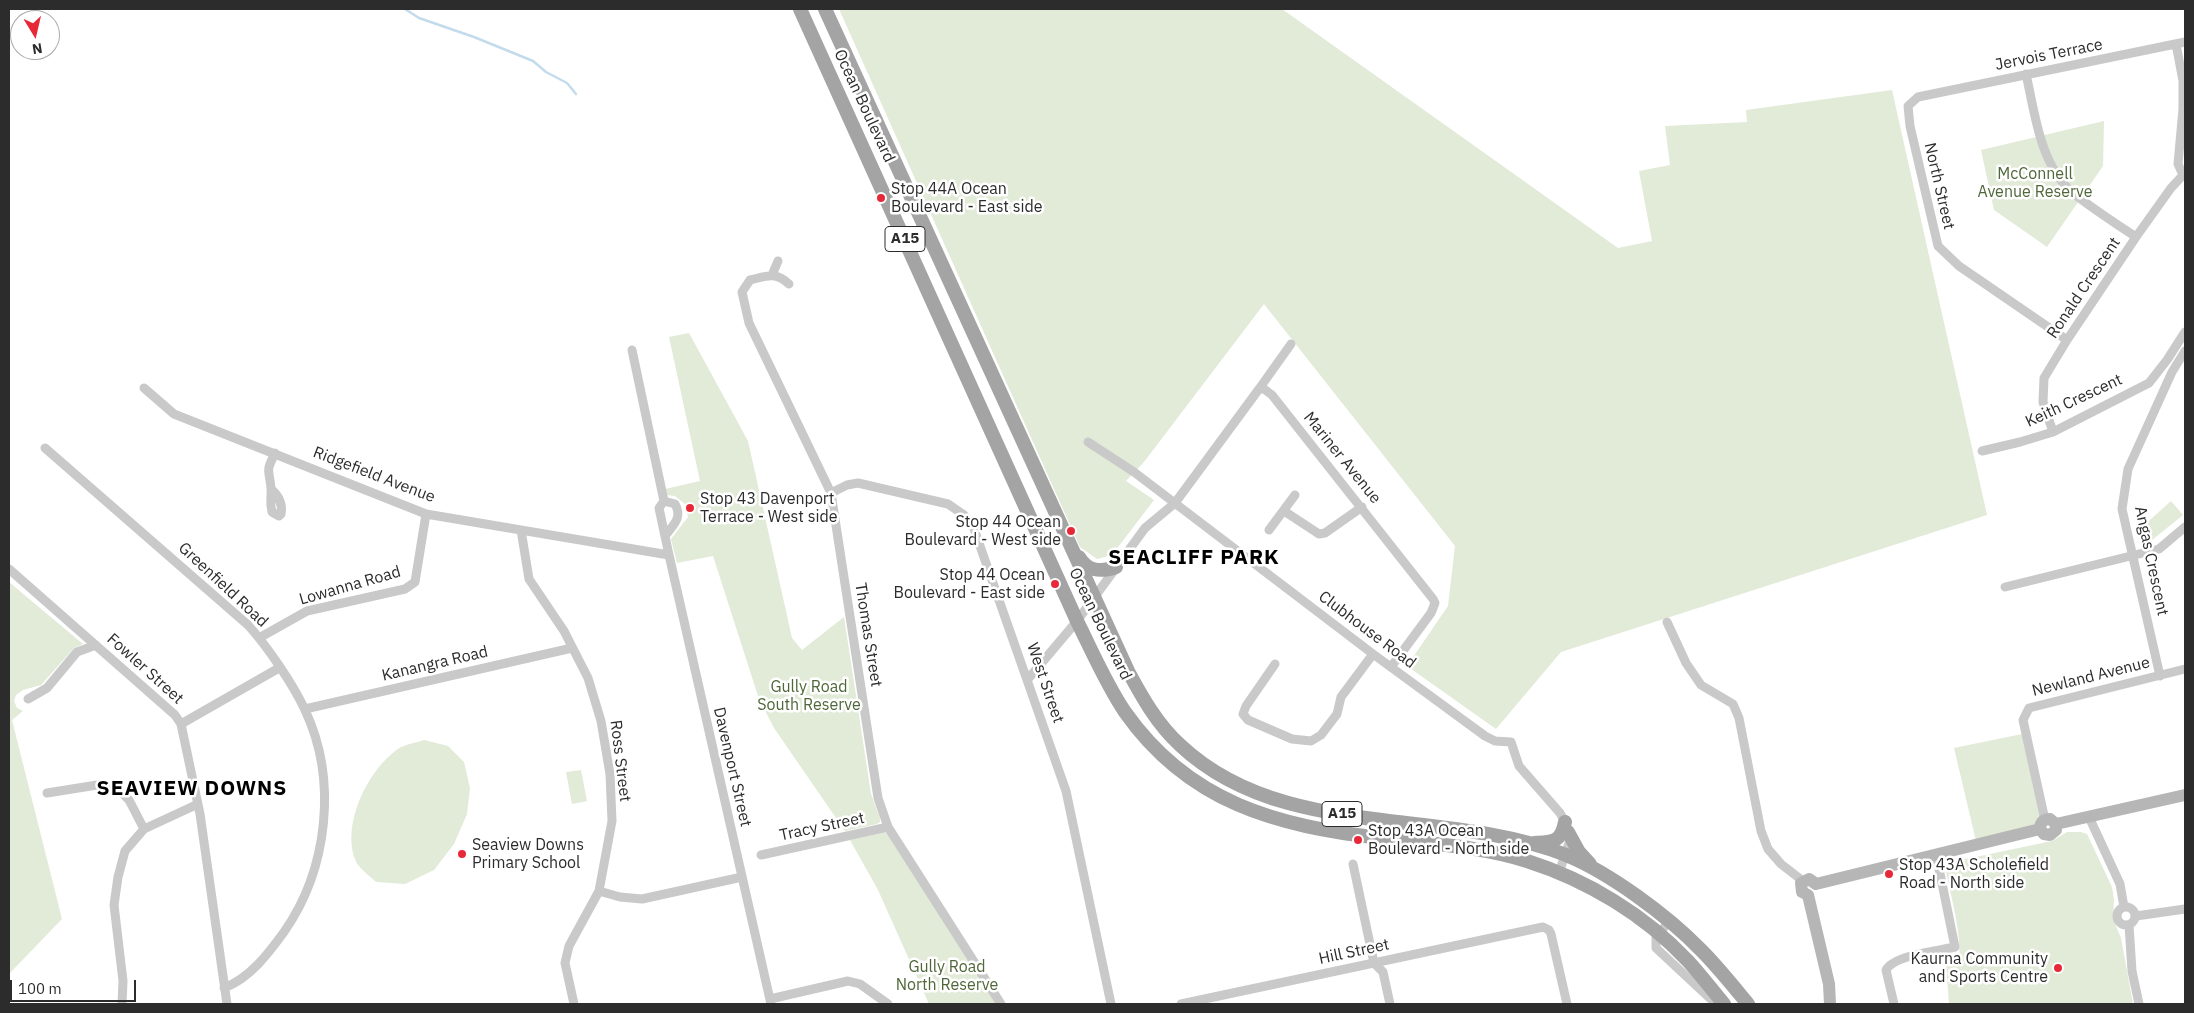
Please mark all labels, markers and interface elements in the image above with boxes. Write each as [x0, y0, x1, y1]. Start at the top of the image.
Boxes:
north arrow [10, 10, 60, 60]
street label: Jervois Terrace [1994, 35, 2104, 75]
text: N [31, 39, 44, 59]
street label: Ocean Boulevard [829, 47, 899, 165]
street label: North Street [1920, 141, 1958, 231]
park label: McConnell Avenue Reserve [1977, 164, 2093, 202]
place label: Stop 44A Ocean Boulevard - East side [891, 179, 1043, 217]
marker: Stop 44A Ocean Boulevard - East side [875, 192, 887, 204]
road number: A15 [885, 226, 925, 252]
street label: Ronald Crescent [2043, 234, 2125, 342]
street label: Keith Crescent [2022, 370, 2126, 432]
street label: Mariner Avenue [1299, 408, 1385, 508]
street label: Ridgefield Avenue [310, 443, 438, 507]
place label: Stop 43 Davenport Terrace - West side [700, 489, 838, 527]
marker: Stop 43 Davenport Terrace - West side [684, 502, 696, 514]
street label: Angas Crescent [2130, 504, 2172, 618]
place label: Stop 44 Ocean Boulevard - West side [905, 512, 1061, 550]
marker: Stop 44 Ocean Boulevard - West side [1065, 525, 1077, 537]
street label: Greenfield Road [174, 539, 272, 631]
district label: SEACLIFF PARK [1107, 545, 1281, 571]
street label: Lowanna Road [297, 562, 403, 610]
place label: Stop 44 Ocean Boulevard - East side [893, 565, 1045, 603]
street label: Ocean Boulevard [1065, 565, 1135, 683]
marker: Stop 44 Ocean Boulevard - East side [1049, 578, 1061, 590]
street label: Thomas Street [850, 582, 886, 688]
street label: Clubhouse Road [1315, 587, 1419, 673]
street label: Fowler Street [103, 630, 187, 708]
street label: West Street [1022, 640, 1068, 726]
street label: Kanangra Road [380, 642, 490, 686]
street label: Newland Avenue [2030, 653, 2152, 701]
park label: Gully Road South Reserve [757, 677, 861, 715]
street label: Davenport Street [709, 705, 755, 829]
street label: Ross Street [605, 719, 635, 803]
district label: SEAVIEW DOWNS [95, 776, 289, 802]
road number: A15 [1322, 802, 1362, 826]
street label: Tracy Street [778, 809, 866, 845]
place label: Stop 43A Ocean Boulevard - North side [1368, 821, 1529, 859]
marker: Stop 43A Ocean Boulevard - North side [1352, 834, 1364, 846]
place label: Seaview Downs Primary School [472, 835, 584, 873]
marker: Seaview Downs Primary School [456, 848, 468, 860]
place label: Stop 43A Scholefield Road - North side [1899, 855, 2049, 893]
marker: Stop 43A Scholefield Road - North side [1883, 868, 1895, 880]
street label: Hill Street [1317, 935, 1391, 969]
place label: Kaurna Community and Sports Centre [1911, 949, 2048, 987]
park label: Gully Road North Reserve [896, 957, 998, 995]
marker: Kaurna Community and Sports Centre [2052, 962, 2064, 974]
scale bar [12, 970, 139, 1002]
text: 100 m [18, 979, 62, 998]

